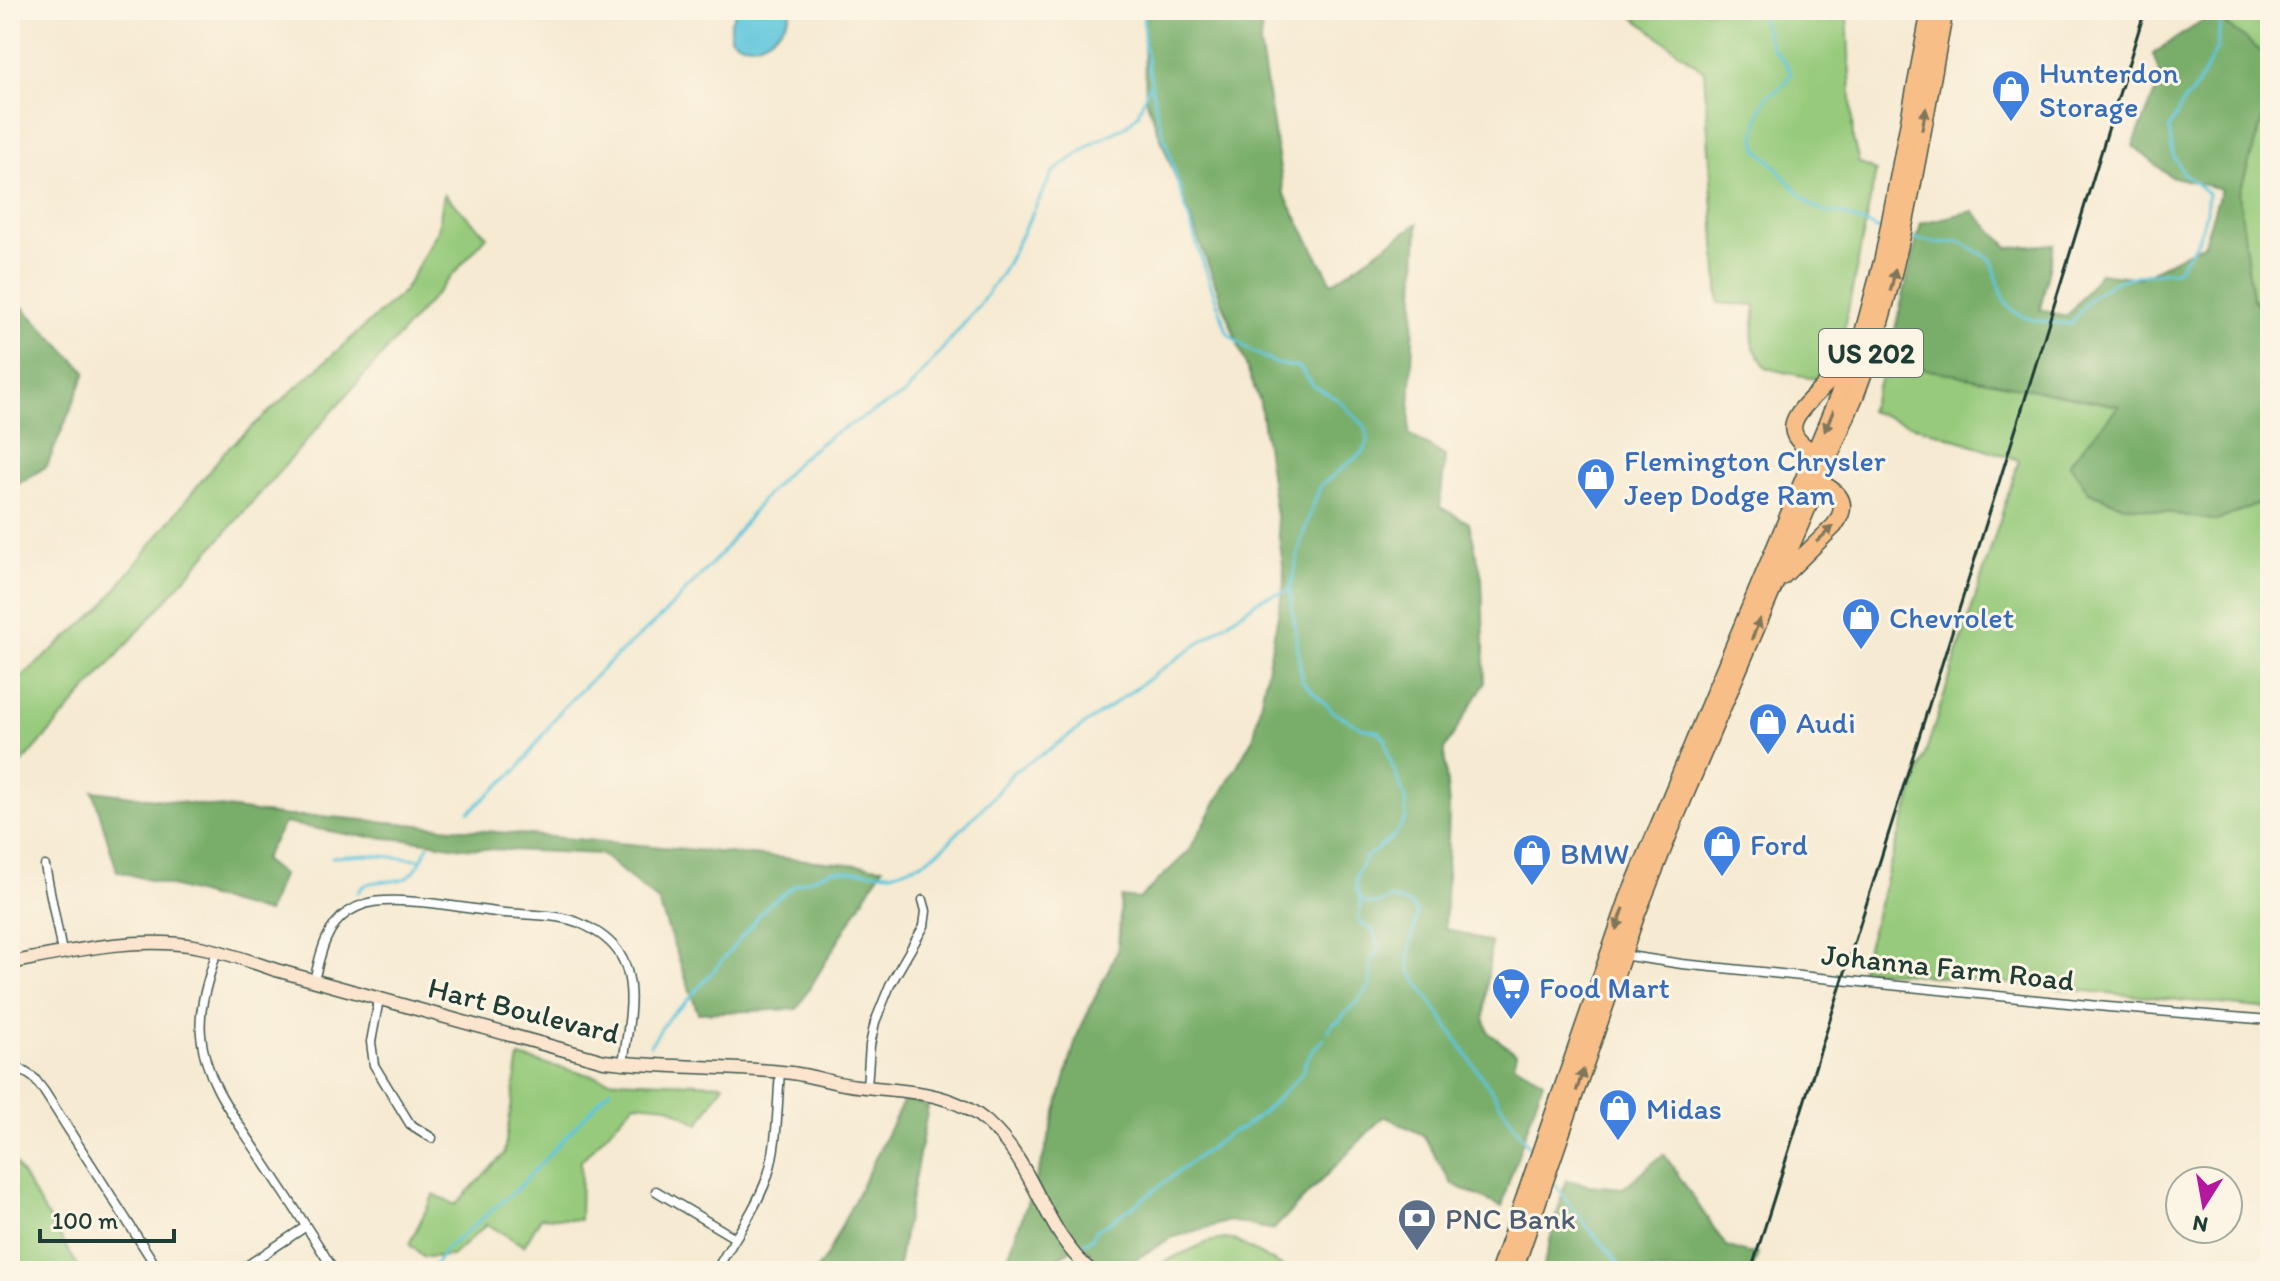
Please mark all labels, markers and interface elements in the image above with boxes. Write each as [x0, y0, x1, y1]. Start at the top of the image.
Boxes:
place label: Hunterdon Storage [2039, 54, 2178, 125]
shop icon: Hunterdon Storage [1990, 68, 2032, 123]
one-way arrow [1919, 106, 1931, 131]
one-way arrow [1887, 268, 1899, 293]
road number: US 202 [1819, 329, 1923, 377]
one-way arrow [1823, 409, 1836, 433]
place label: Flemington Chrysler Jeep Dodge Ram [1624, 442, 1886, 513]
shop icon: Flemington Chrysler Jeep Dodge Ram [1575, 456, 1617, 511]
one-way arrow [1815, 526, 1834, 544]
shop icon: Chevrolet [1840, 596, 1882, 651]
place label: Chevrolet [1889, 599, 2014, 636]
one-way arrow [1750, 617, 1763, 641]
shop icon: Audi [1747, 701, 1789, 756]
place label: Audi [1796, 704, 1856, 741]
shop icon: Ford [1701, 823, 1743, 878]
place label: Ford [1750, 826, 1808, 863]
shop icon: BMW [1511, 832, 1553, 887]
place label: BMW [1560, 835, 1629, 872]
one-way arrow [1613, 907, 1626, 931]
street label: Johanna Farm Road [1820, 935, 2076, 999]
supermarket icon: Food Mart [1490, 966, 1532, 1021]
street label: Hart Boulevard [424, 968, 624, 1052]
place label: Food Mart [1539, 969, 1670, 1006]
one-way arrow [1575, 1068, 1587, 1092]
shop icon: Midas [1597, 1087, 1639, 1142]
place label: Midas [1646, 1090, 1722, 1127]
north arrow [2164, 1165, 2244, 1245]
scale bar [40, 1193, 174, 1243]
bank icon: PNC Bank [1396, 1197, 1438, 1252]
place label: PNC Bank [1445, 1200, 1576, 1237]
text: 100 m [52, 1206, 118, 1235]
text: N [2190, 1209, 2210, 1239]

